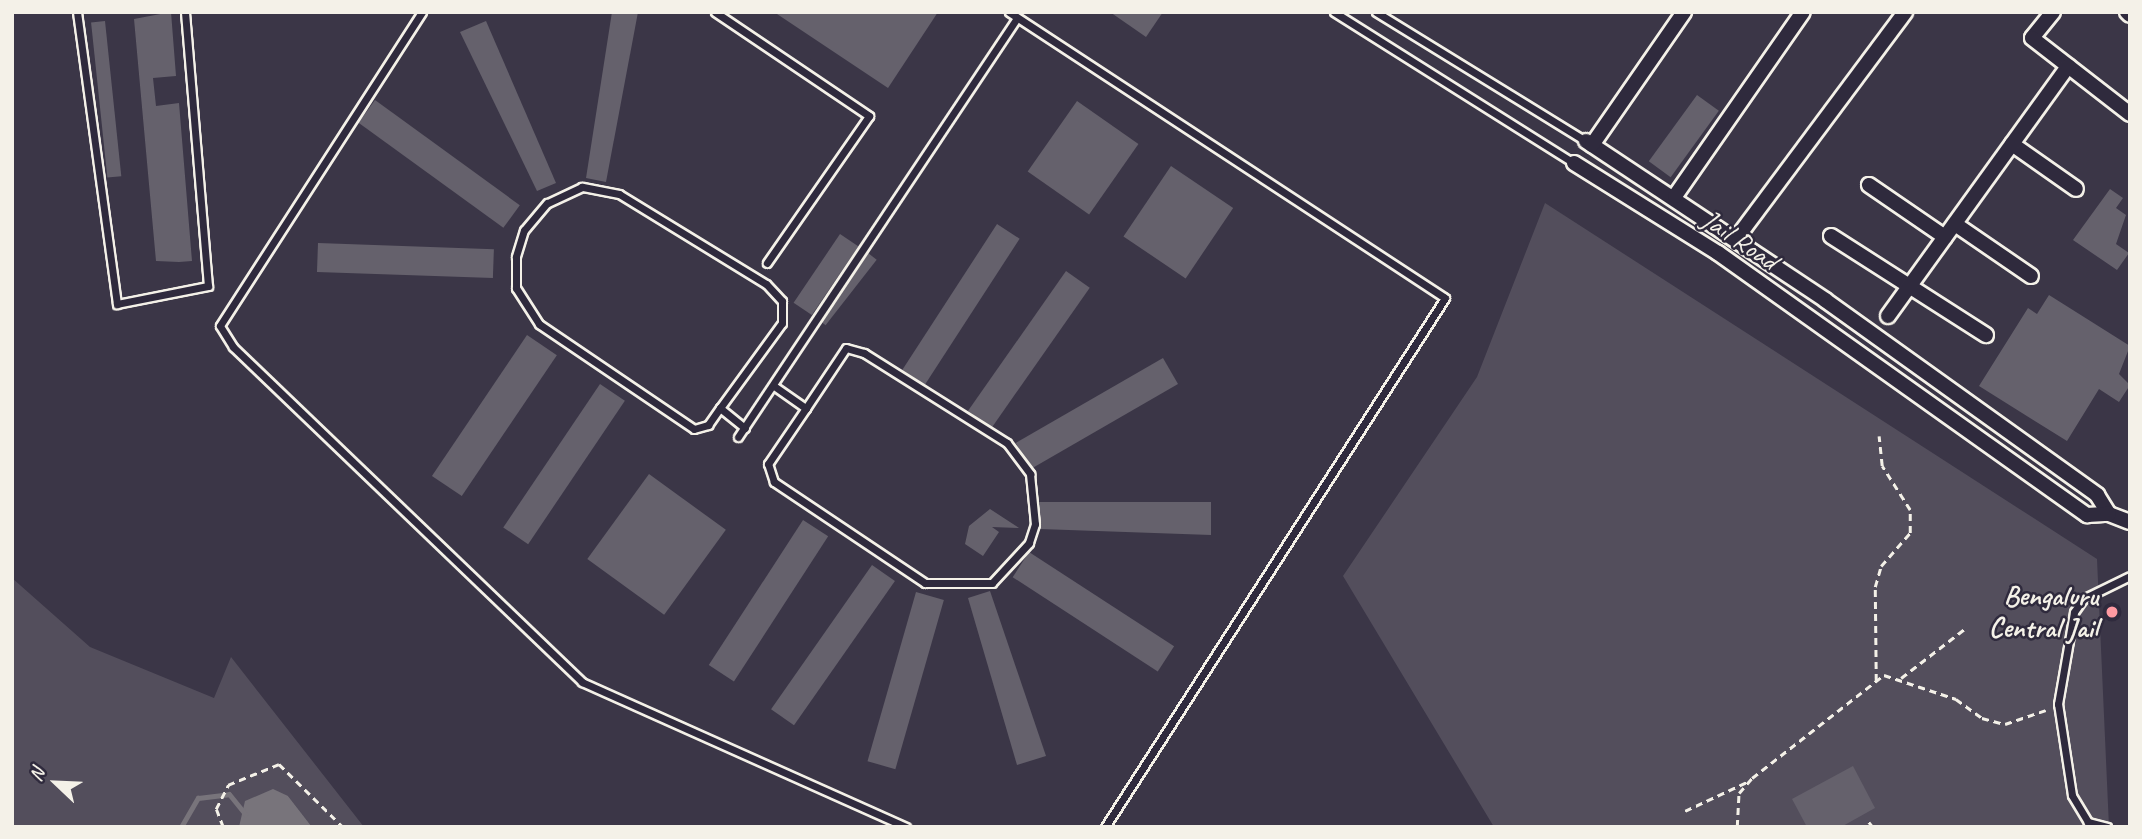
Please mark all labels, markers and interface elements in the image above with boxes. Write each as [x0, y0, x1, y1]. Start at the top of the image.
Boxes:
street label: Jail Road [1696, 203, 1784, 277]
place label: Bengaluru Central Jail [1988, 579, 2098, 645]
marker: Bengaluru Central Jail [2104, 604, 2120, 620]
north arrow [21, 748, 91, 818]
text: N [23, 765, 50, 785]

